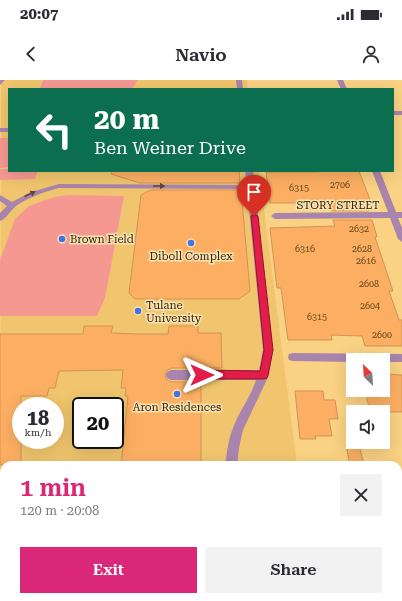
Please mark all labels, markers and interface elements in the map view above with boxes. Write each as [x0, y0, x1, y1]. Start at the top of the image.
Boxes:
text: 20:07 [20, 5, 58, 23]
icon: back [20, 43, 42, 65]
icon: person [360, 43, 382, 65]
text: Navio [175, 44, 227, 65]
text: 20 m [94, 103, 159, 136]
icon: left [28, 104, 80, 156]
text: Ben Weiner Drive [94, 137, 246, 158]
pin [237, 175, 271, 216]
house number: 2706 [330, 180, 350, 190]
icon: arrive [243, 181, 265, 203]
one-way arrow [153, 183, 166, 189]
house number: 6315 [289, 183, 309, 193]
one-way arrow [24, 191, 36, 198]
street label: STORY STREET [296, 199, 380, 212]
house number: 2632 [349, 224, 369, 234]
place label: Brown Field [70, 233, 134, 246]
marker: Brown Field [57, 234, 67, 244]
marker: Diboll Complex [186, 238, 196, 248]
house number: 6316 [295, 244, 315, 254]
house number: 2628 [352, 244, 372, 254]
place label: Diboll Complex [149, 250, 233, 263]
house number: 2616 [356, 256, 376, 266]
house number: 2608 [359, 279, 379, 289]
place label: Tulane University [146, 299, 202, 325]
house number: 2604 [360, 301, 380, 311]
marker: Tulane University [133, 306, 143, 316]
house number: 6315 [307, 312, 327, 322]
house number: 2600 [372, 330, 392, 340]
north arrow [346, 353, 390, 397]
map controls [346, 353, 390, 449]
position arrow [181, 354, 223, 396]
marker: Aron Residences [172, 389, 182, 399]
speed limit sign: 20 [72, 397, 124, 449]
place label: Aron Residences [133, 401, 221, 414]
button: sound [346, 405, 390, 449]
text: 18 [27, 406, 49, 430]
text: km/h [25, 427, 51, 438]
text: 1 min [20, 474, 86, 502]
button: close [340, 474, 382, 516]
text: 120 m · 20:08 [20, 503, 99, 518]
button: Exit [20, 547, 197, 593]
button: Share [205, 547, 382, 593]

